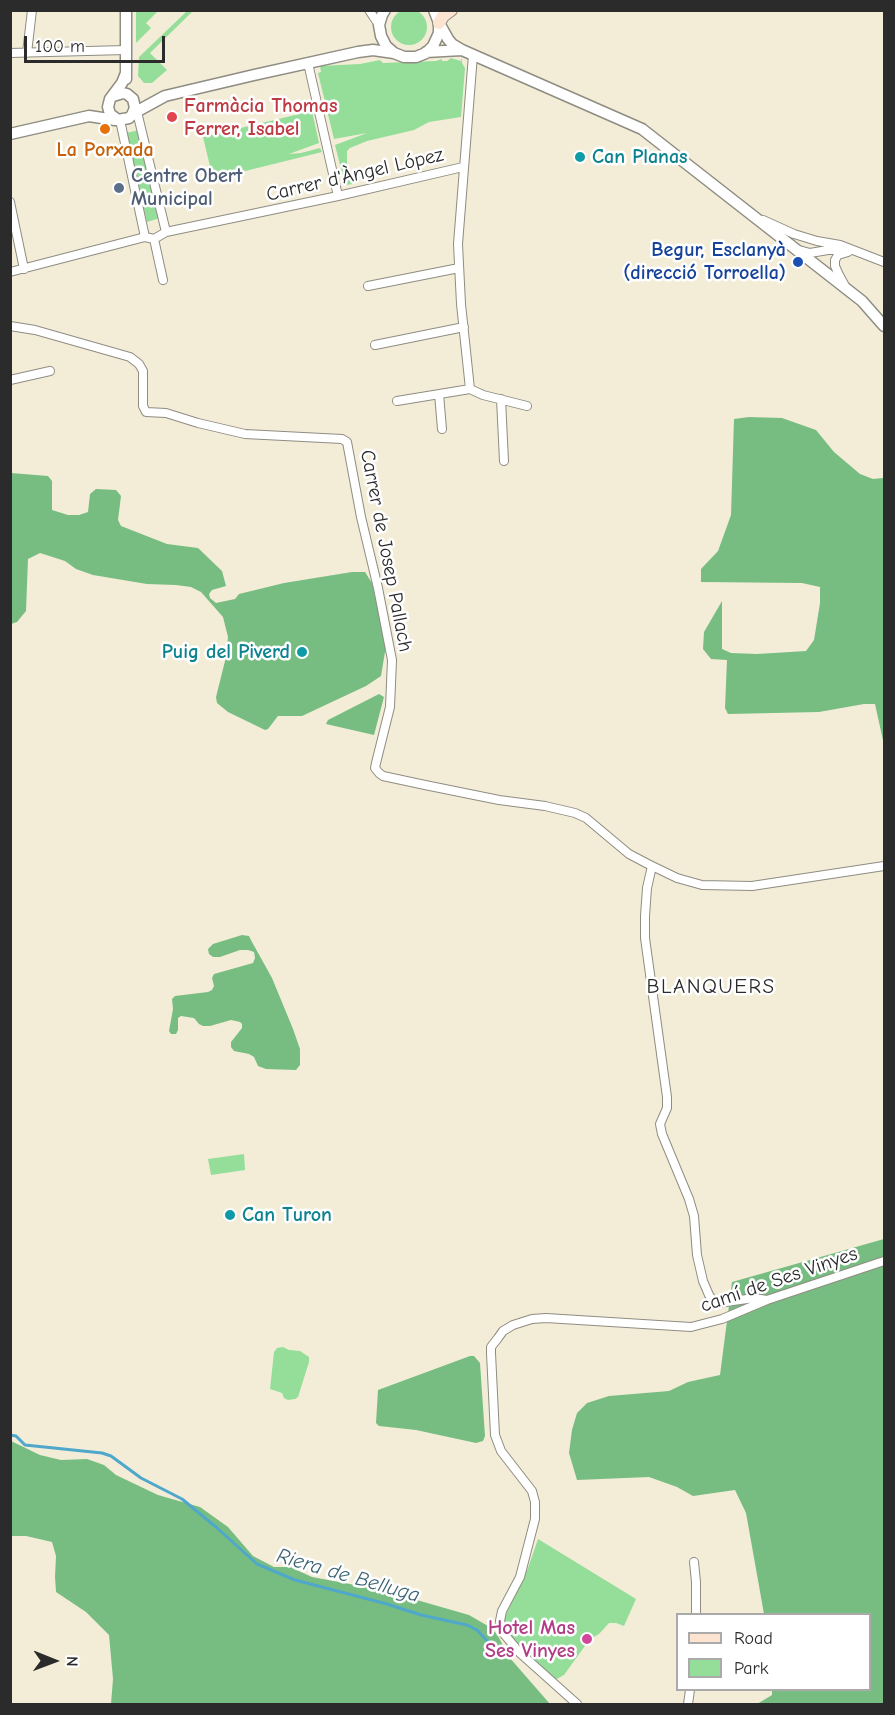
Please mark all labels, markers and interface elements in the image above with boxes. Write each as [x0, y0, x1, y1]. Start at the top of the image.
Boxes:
scale bar [27, 24, 168, 62]
text: 100 m [35, 36, 85, 57]
place label: Farmàcia Thomas Ferrer, Isabel [184, 94, 337, 141]
marker: Farmàcia Thomas Ferrer, Isabel [165, 110, 179, 124]
marker: La Porxada [98, 122, 112, 136]
place label: La Porxada [56, 138, 154, 162]
street label: Carrer d'Àngel López [264, 143, 446, 207]
place label: Can Planas [592, 145, 688, 169]
marker: Can Planas [573, 150, 587, 164]
place label: Centre Obert Municipal [131, 164, 242, 211]
marker: Centre Obert Municipal [112, 181, 126, 195]
place label: Begur, Esclanyà (direcció Torroella) [623, 238, 786, 285]
marker: Begur, Esclanyà (direcció Torroella) [791, 255, 805, 269]
street label: Carrer de Josep Pallach [355, 448, 417, 654]
place label: Puig del Piverd [162, 640, 290, 664]
marker: Puig del Piverd [295, 645, 309, 659]
district label: BLANQUERS [646, 974, 776, 1000]
place label: Can Turon [242, 1203, 332, 1227]
marker: Can Turon [223, 1208, 237, 1222]
street label: camí de Ses Vinyes [697, 1242, 861, 1318]
water label: Riera de Belluga [274, 1544, 422, 1608]
legend [676, 1613, 871, 1691]
place label: Hotel Mas Ses Vinyes [485, 1616, 575, 1663]
text: Road [734, 1628, 773, 1649]
north arrow [24, 1631, 84, 1691]
marker: Hotel Mas Ses Vinyes [580, 1632, 594, 1646]
text: N [63, 1656, 81, 1667]
text: Park [734, 1658, 768, 1679]

